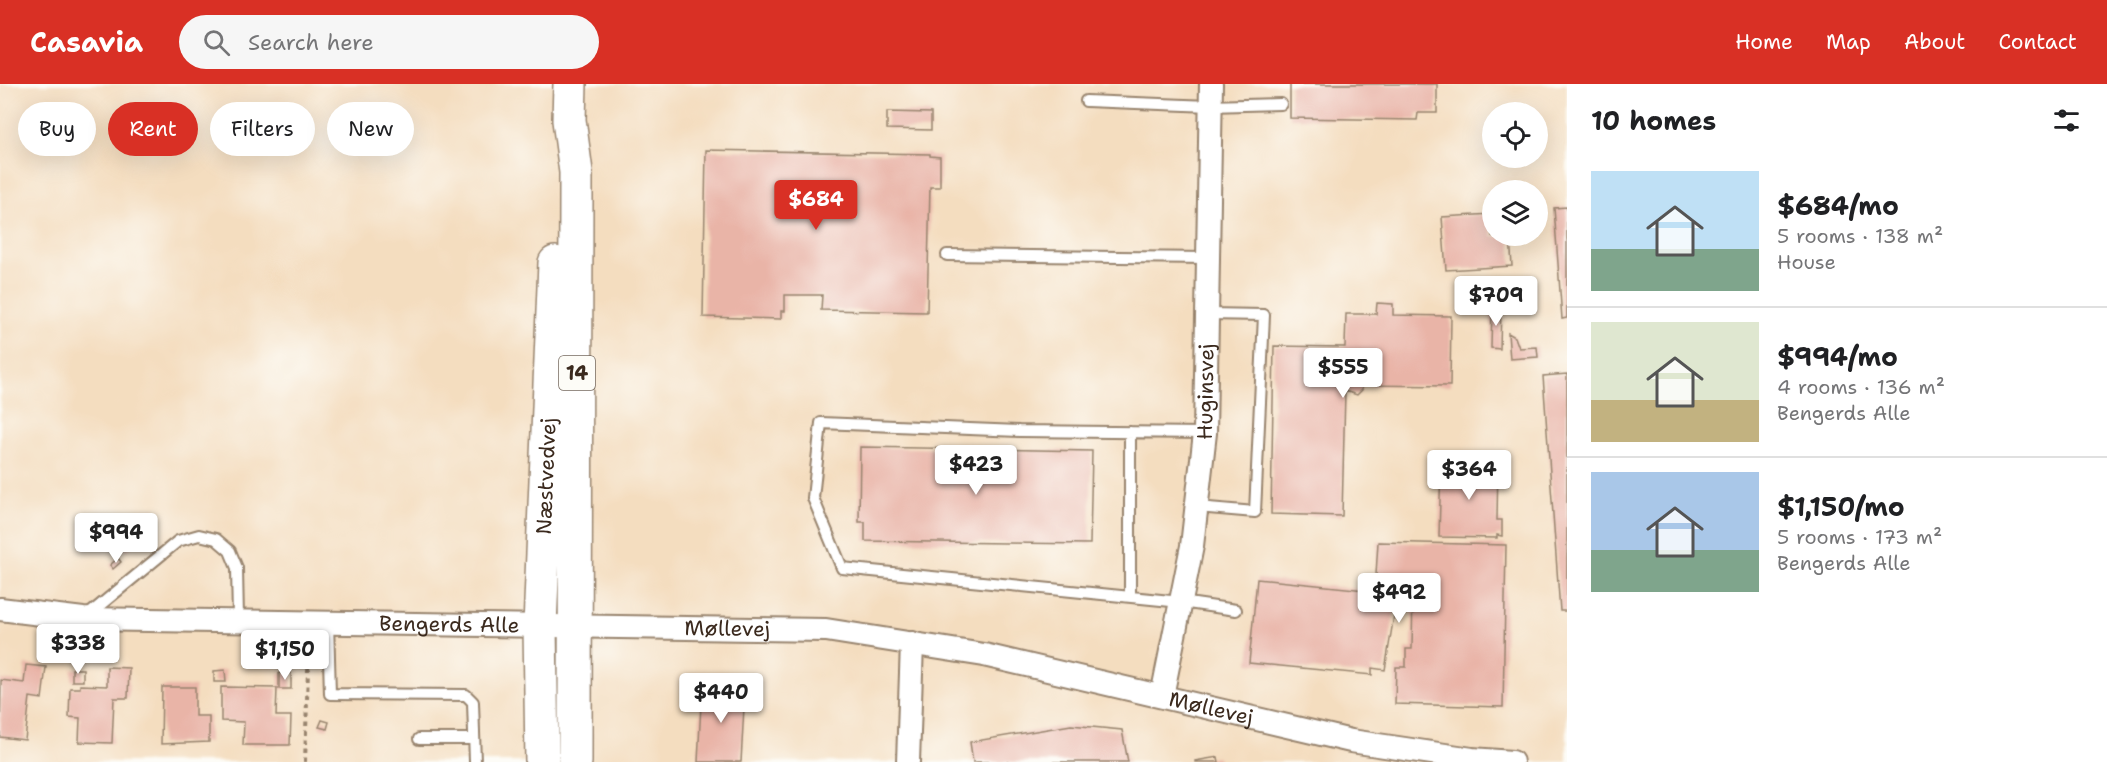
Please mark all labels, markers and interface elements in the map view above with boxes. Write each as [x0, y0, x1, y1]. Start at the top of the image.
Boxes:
search box [179, 15, 599, 69]
text: Casavia [30, 23, 143, 61]
icon: search [200, 26, 233, 59]
text: Search here [248, 28, 374, 57]
text: Home [1735, 28, 1793, 56]
text: Map [1826, 28, 1871, 56]
text: About [1904, 28, 1965, 56]
text: Contact [1998, 28, 2077, 56]
chip: Buy [18, 102, 96, 156]
chip: Rent [108, 102, 198, 156]
chip: Filters [210, 102, 315, 156]
chip: New [327, 102, 414, 156]
map controls [1482, 102, 1548, 246]
button: locate [1482, 102, 1548, 168]
text: 10 homes [1591, 103, 1716, 138]
icon: filters [2050, 104, 2083, 137]
pin: $684 [780, 180, 852, 231]
button: layers [1482, 180, 1548, 246]
text: $684 [788, 186, 844, 212]
text: $684/mo [1777, 188, 1899, 223]
icon: home [1639, 195, 1711, 267]
text: 5 rooms · 138 m² [1777, 223, 1943, 249]
text: House [1777, 249, 1836, 275]
pin: $709 [1460, 276, 1532, 327]
text: $709 [1468, 282, 1524, 308]
text: $994/mo [1777, 339, 1898, 374]
street label: Huginsvej [1191, 343, 1221, 440]
icon: home [1639, 346, 1711, 418]
pin: $555 [1307, 348, 1379, 399]
text: $555 [1317, 354, 1369, 380]
road number: 14 [559, 356, 595, 390]
text: 4 rooms · 136 m² [1777, 374, 1945, 400]
text: Bengerds Alle [1777, 400, 1911, 426]
street label: Næstvedvej [530, 417, 563, 535]
pin: $423 [940, 445, 1012, 496]
pin: $364 [1433, 450, 1505, 501]
text: $423 [949, 451, 1003, 477]
text: $364 [1441, 456, 1497, 482]
text: $1,150/mo [1777, 489, 1905, 524]
icon: home [1639, 496, 1711, 568]
pin: $994 [80, 513, 152, 564]
text: $994 [89, 519, 143, 545]
text: 5 rooms · 173 m² [1777, 524, 1942, 550]
text: Bengerds Alle [1777, 550, 1911, 576]
pin: $492 [1363, 573, 1435, 624]
text: $492 [1372, 579, 1426, 605]
street label: Bengerds Alle [379, 609, 520, 639]
street label: Møllevej [684, 614, 770, 643]
pin: $338 [42, 624, 114, 675]
text: $338 [50, 630, 106, 656]
pin: $1,150 [236, 630, 334, 681]
text: $1,150 [255, 636, 315, 662]
pin: $440 [685, 673, 757, 724]
text: $440 [693, 679, 749, 705]
street label: Møllevej [1166, 685, 1256, 732]

